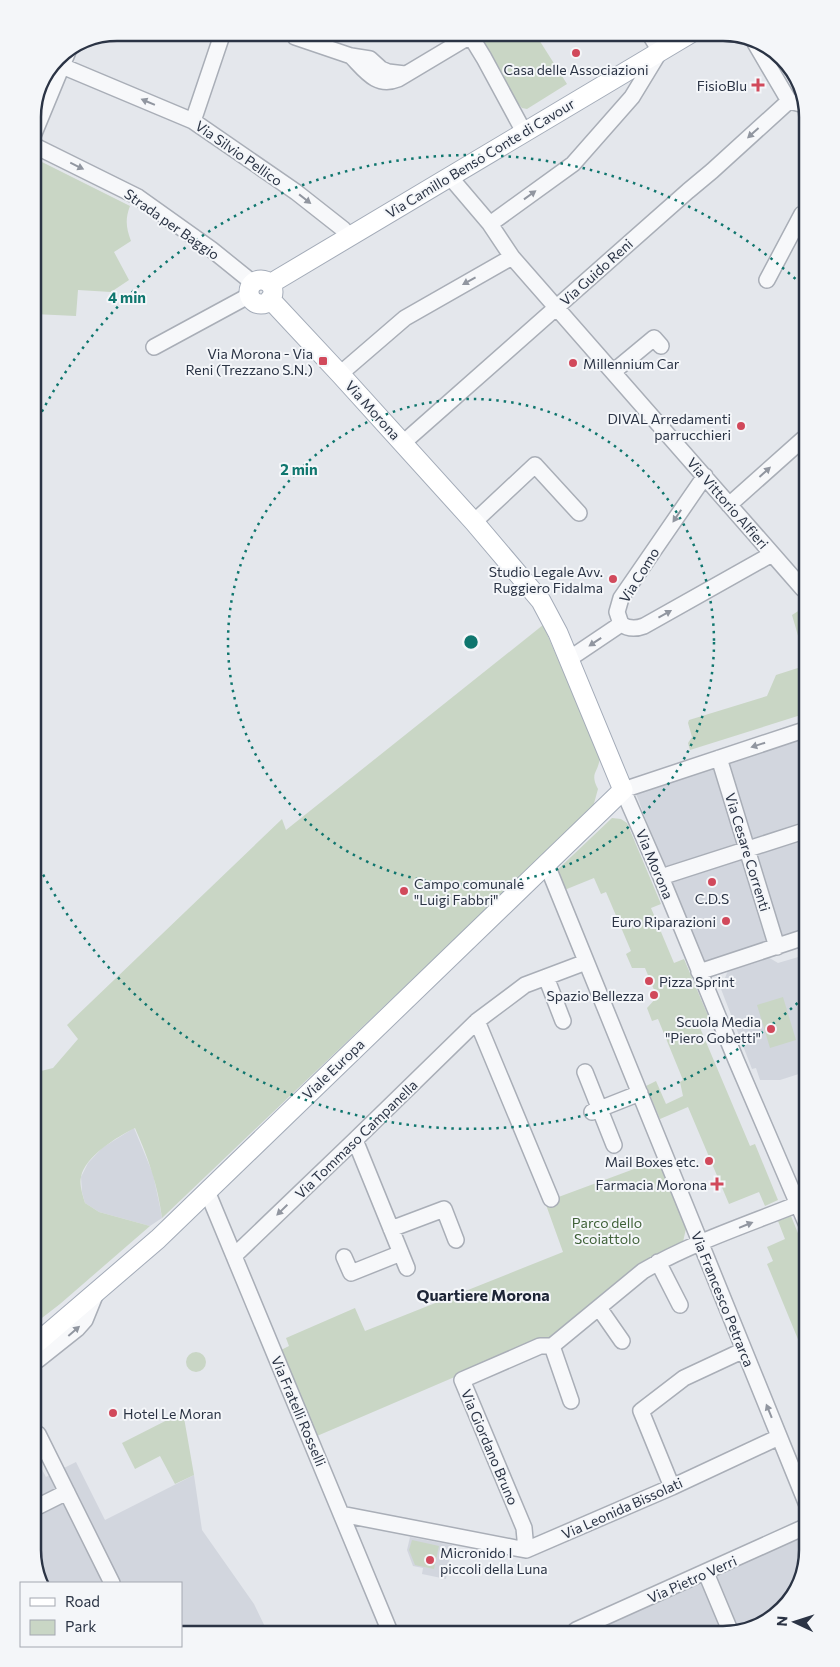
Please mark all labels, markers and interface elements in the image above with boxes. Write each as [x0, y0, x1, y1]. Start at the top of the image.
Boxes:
marker: Casa delle Associazioni [570, 47, 582, 59]
place label: Casa delle Associazioni [503, 61, 649, 78]
place label: FisioBlu [697, 77, 747, 94]
marker: FisioBlu [751, 78, 765, 92]
street label: Via Camillo Benso Conte di Cavour [382, 95, 578, 221]
one-way arrow [140, 98, 155, 106]
street label: Via Silvio Pellico [192, 117, 286, 189]
one-way arrow [748, 127, 760, 139]
one-way arrow [69, 162, 84, 170]
street label: Strada per Baggio [121, 185, 223, 263]
one-way arrow [523, 190, 536, 201]
one-way arrow [298, 194, 312, 204]
street label: Via Guido Reni [556, 235, 636, 309]
one-way arrow [463, 277, 476, 286]
text: 4 min [108, 288, 146, 306]
place label: Via Morona - Via Reni (Trezzano S.N.) [185, 345, 313, 378]
marker: Via Morona - Via Reni (Trezzano S.N.) [317, 355, 329, 367]
place label: Millennium Car [583, 355, 680, 372]
marker: Millennium Car [567, 357, 579, 369]
street label: Via Morona [342, 377, 404, 443]
place label: DIVAL Arredamenti parrucchieri [607, 410, 731, 443]
marker: DIVAL Arredamenti parrucchieri [735, 420, 747, 432]
street label: Via Vittorio Alfieri [684, 454, 772, 552]
text: 2 min [280, 460, 318, 478]
one-way arrow [759, 466, 771, 478]
one-way arrow [672, 510, 682, 523]
street label: Via Como [615, 544, 663, 606]
place label: Studio Legale Avv. Ruggiero Fidalma [489, 563, 603, 596]
marker: Studio Legale Avv. Ruggiero Fidalma [607, 573, 619, 585]
one-way arrow [659, 609, 672, 618]
centre of rings [462, 633, 480, 651]
one-way arrow [588, 637, 602, 647]
one-way arrow [750, 742, 765, 749]
street label: Via Cesare Correnti [722, 791, 774, 913]
street label: Via Morona [633, 827, 677, 901]
place label: Campo comunale "Luigi Fabbri" [414, 875, 524, 908]
marker: C.D.S [706, 876, 718, 888]
marker: Campo comunale "Luigi Fabbri" [398, 885, 410, 897]
place label: C.D.S [695, 890, 729, 907]
place label: Euro Riparazioni [612, 913, 716, 930]
marker: Euro Riparazioni [720, 915, 732, 927]
place label: Pizza Sprint [659, 973, 735, 990]
marker: Pizza Sprint [643, 975, 655, 987]
place label: Spazio Bellezza [546, 987, 644, 1004]
marker: Spazio Bellezza [648, 989, 660, 1001]
place label: Scuola Media "Piero Gobetti" [665, 1013, 761, 1046]
marker: Scuola Media "Piero Gobetti" [765, 1023, 777, 1035]
street label: Viale Europa [298, 1035, 368, 1103]
street label: Via Tommaso Campanella [291, 1076, 421, 1202]
place label: Mail Boxes etc. [605, 1153, 699, 1170]
marker: Mail Boxes etc. [703, 1155, 715, 1167]
place label: Farmacia Morona [595, 1176, 707, 1193]
marker: Farmacia Morona [711, 1178, 723, 1190]
one-way arrow [276, 1204, 288, 1216]
park label: Parco dello Scoiattolo [572, 1214, 642, 1247]
one-way arrow [739, 1221, 754, 1229]
street label: Via Francesco Petrarca [688, 1229, 758, 1369]
district label: Quartiere Morona [416, 1285, 550, 1304]
one-way arrow [67, 1325, 79, 1337]
street label: Via Fratelli Rosselli [268, 1353, 330, 1469]
street label: Via Giordano Bruno [458, 1387, 522, 1507]
one-way arrow [765, 1403, 773, 1418]
place label: Hotel Le Moran [123, 1405, 222, 1422]
marker: Hotel Le Moran [107, 1407, 119, 1419]
street label: Via Leonida Bissolati [559, 1474, 685, 1542]
place label: Micronido I piccoli della Luna [440, 1544, 548, 1577]
street label: Via Pietro Verri [645, 1552, 739, 1606]
marker: Micronido I piccoli della Luna [424, 1554, 436, 1566]
legend [20, 1582, 182, 1647]
text: Road [65, 1592, 100, 1610]
north arrow [770, 1597, 820, 1647]
text: N [773, 1615, 790, 1627]
text: Park [65, 1617, 96, 1635]

